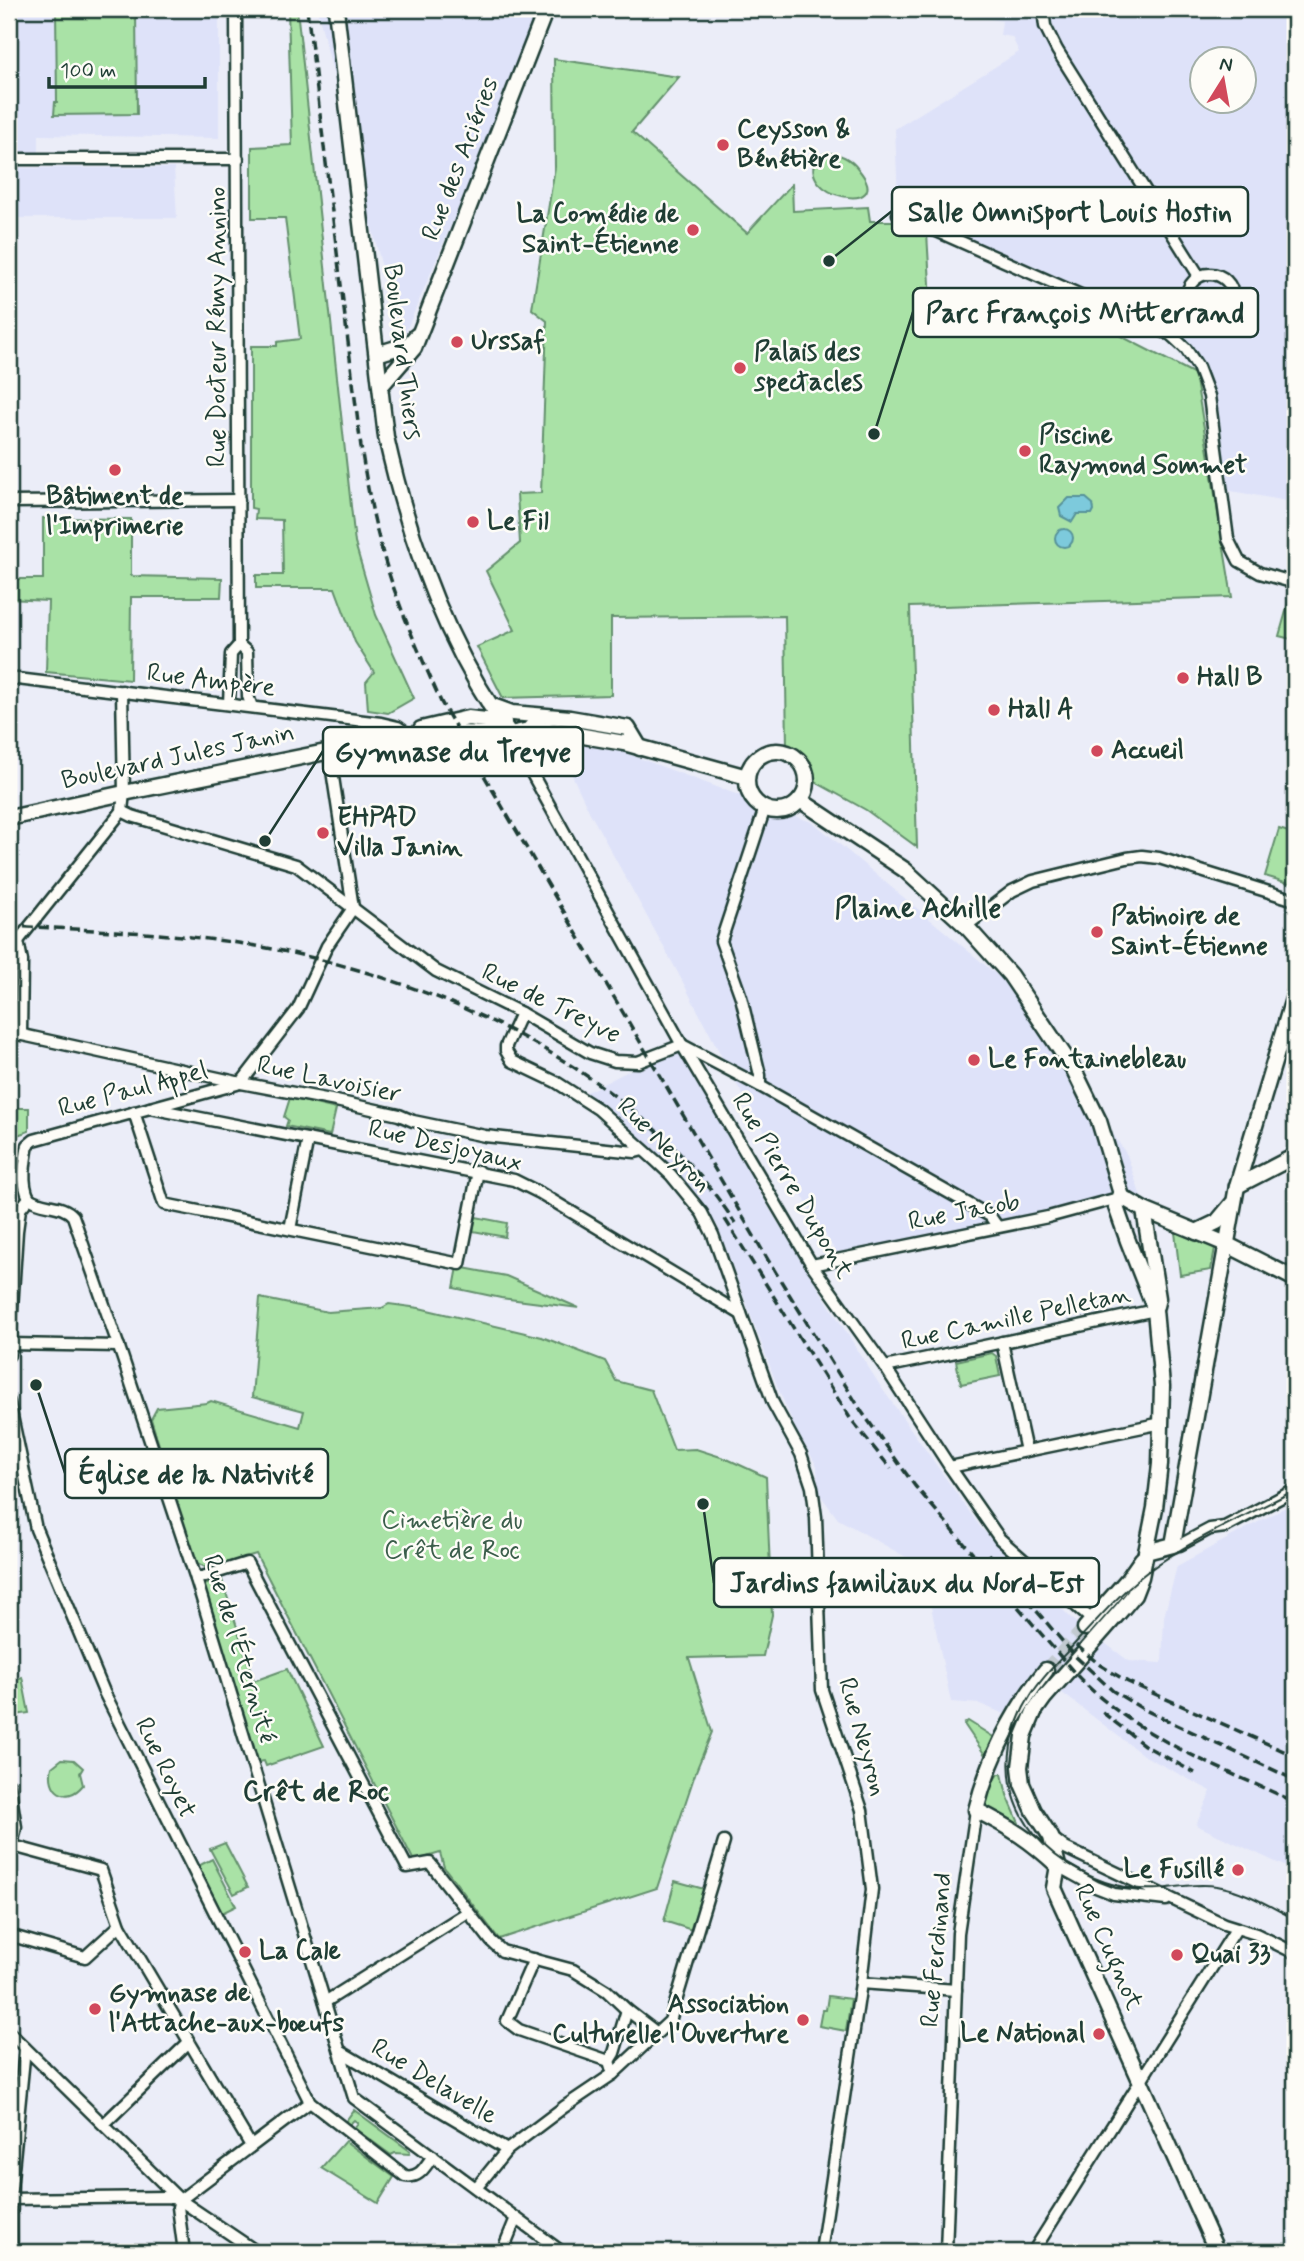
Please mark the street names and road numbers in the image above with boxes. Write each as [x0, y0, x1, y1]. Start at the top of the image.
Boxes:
street label: Rue des Aciéries [414, 72, 508, 246]
street label: Rue Docteur Rémy Annino [201, 187, 235, 467]
street label: Boulevard Thiers [374, 262, 430, 442]
street label: Rue Ampère [145, 656, 277, 706]
street label: Boulevard Jules Janin [58, 716, 298, 798]
street label: Rue de Treyve [476, 956, 626, 1052]
street label: Rue Lavoisier [254, 1048, 404, 1112]
street label: Rue Paul Appel [54, 1054, 212, 1129]
street label: Rue Pierre Dupont [723, 1087, 861, 1285]
street label: Rue Neyron [609, 1090, 719, 1200]
street label: Rue Desjoyaux [365, 1112, 525, 1180]
street label: Rue Jacob [905, 1185, 1023, 1239]
street label: Rue Camille Pelletan [898, 1277, 1134, 1359]
street label: Rue de l'Éternité [194, 1550, 286, 1747]
street label: Rue Neyron [829, 1674, 895, 1800]
street label: Rue Royet [126, 1712, 204, 1824]
street label: Rue Ferdinand [913, 1871, 961, 2029]
street label: Rue Cugnot [1062, 1879, 1151, 2017]
street label: Rue Delavelle [364, 2031, 504, 2133]

